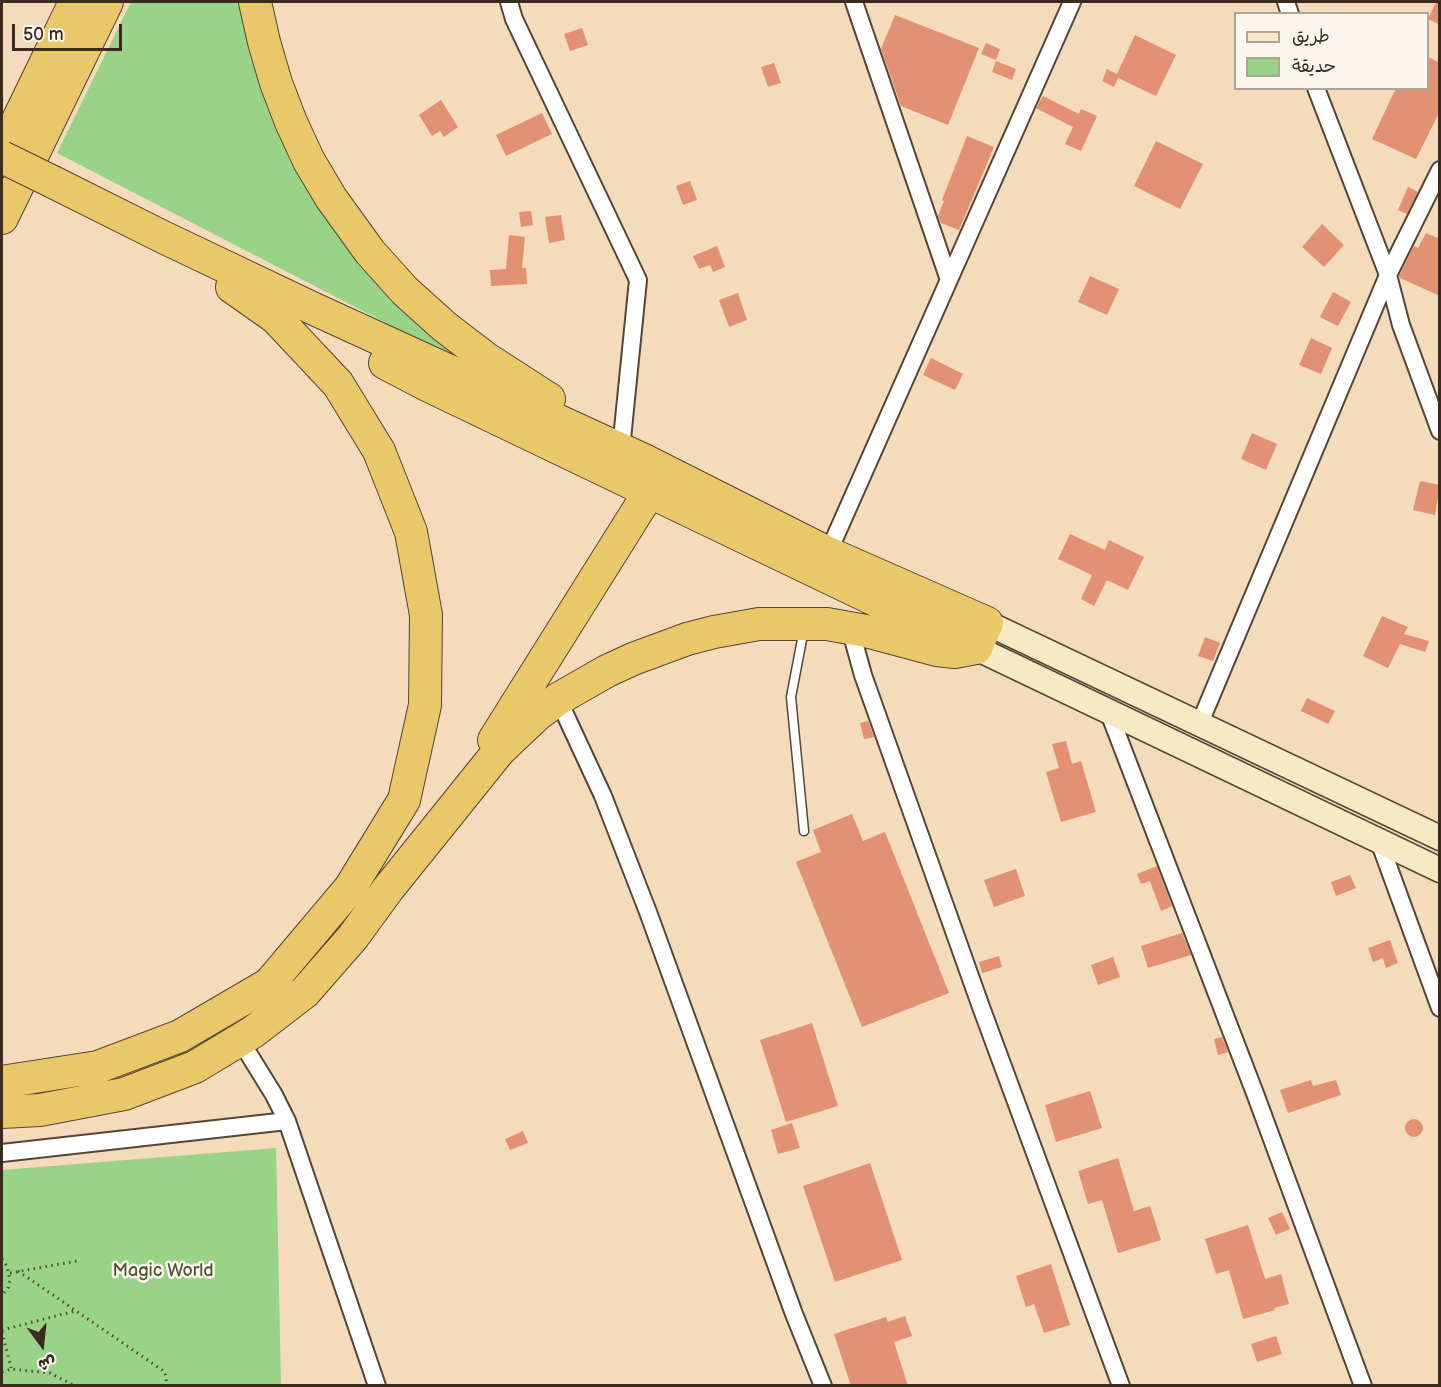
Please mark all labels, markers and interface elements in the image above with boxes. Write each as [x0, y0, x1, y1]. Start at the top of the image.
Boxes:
scale bar [15, 12, 124, 50]
legend [1234, 12, 1429, 90]
text: 50 m [23, 24, 64, 45]
text: طريق [1292, 26, 1330, 47]
text: حديقة [1292, 56, 1336, 77]
park label: Magic World [112, 1260, 214, 1282]
north arrow [12, 1315, 72, 1375]
text: ش [36, 1351, 58, 1374]

